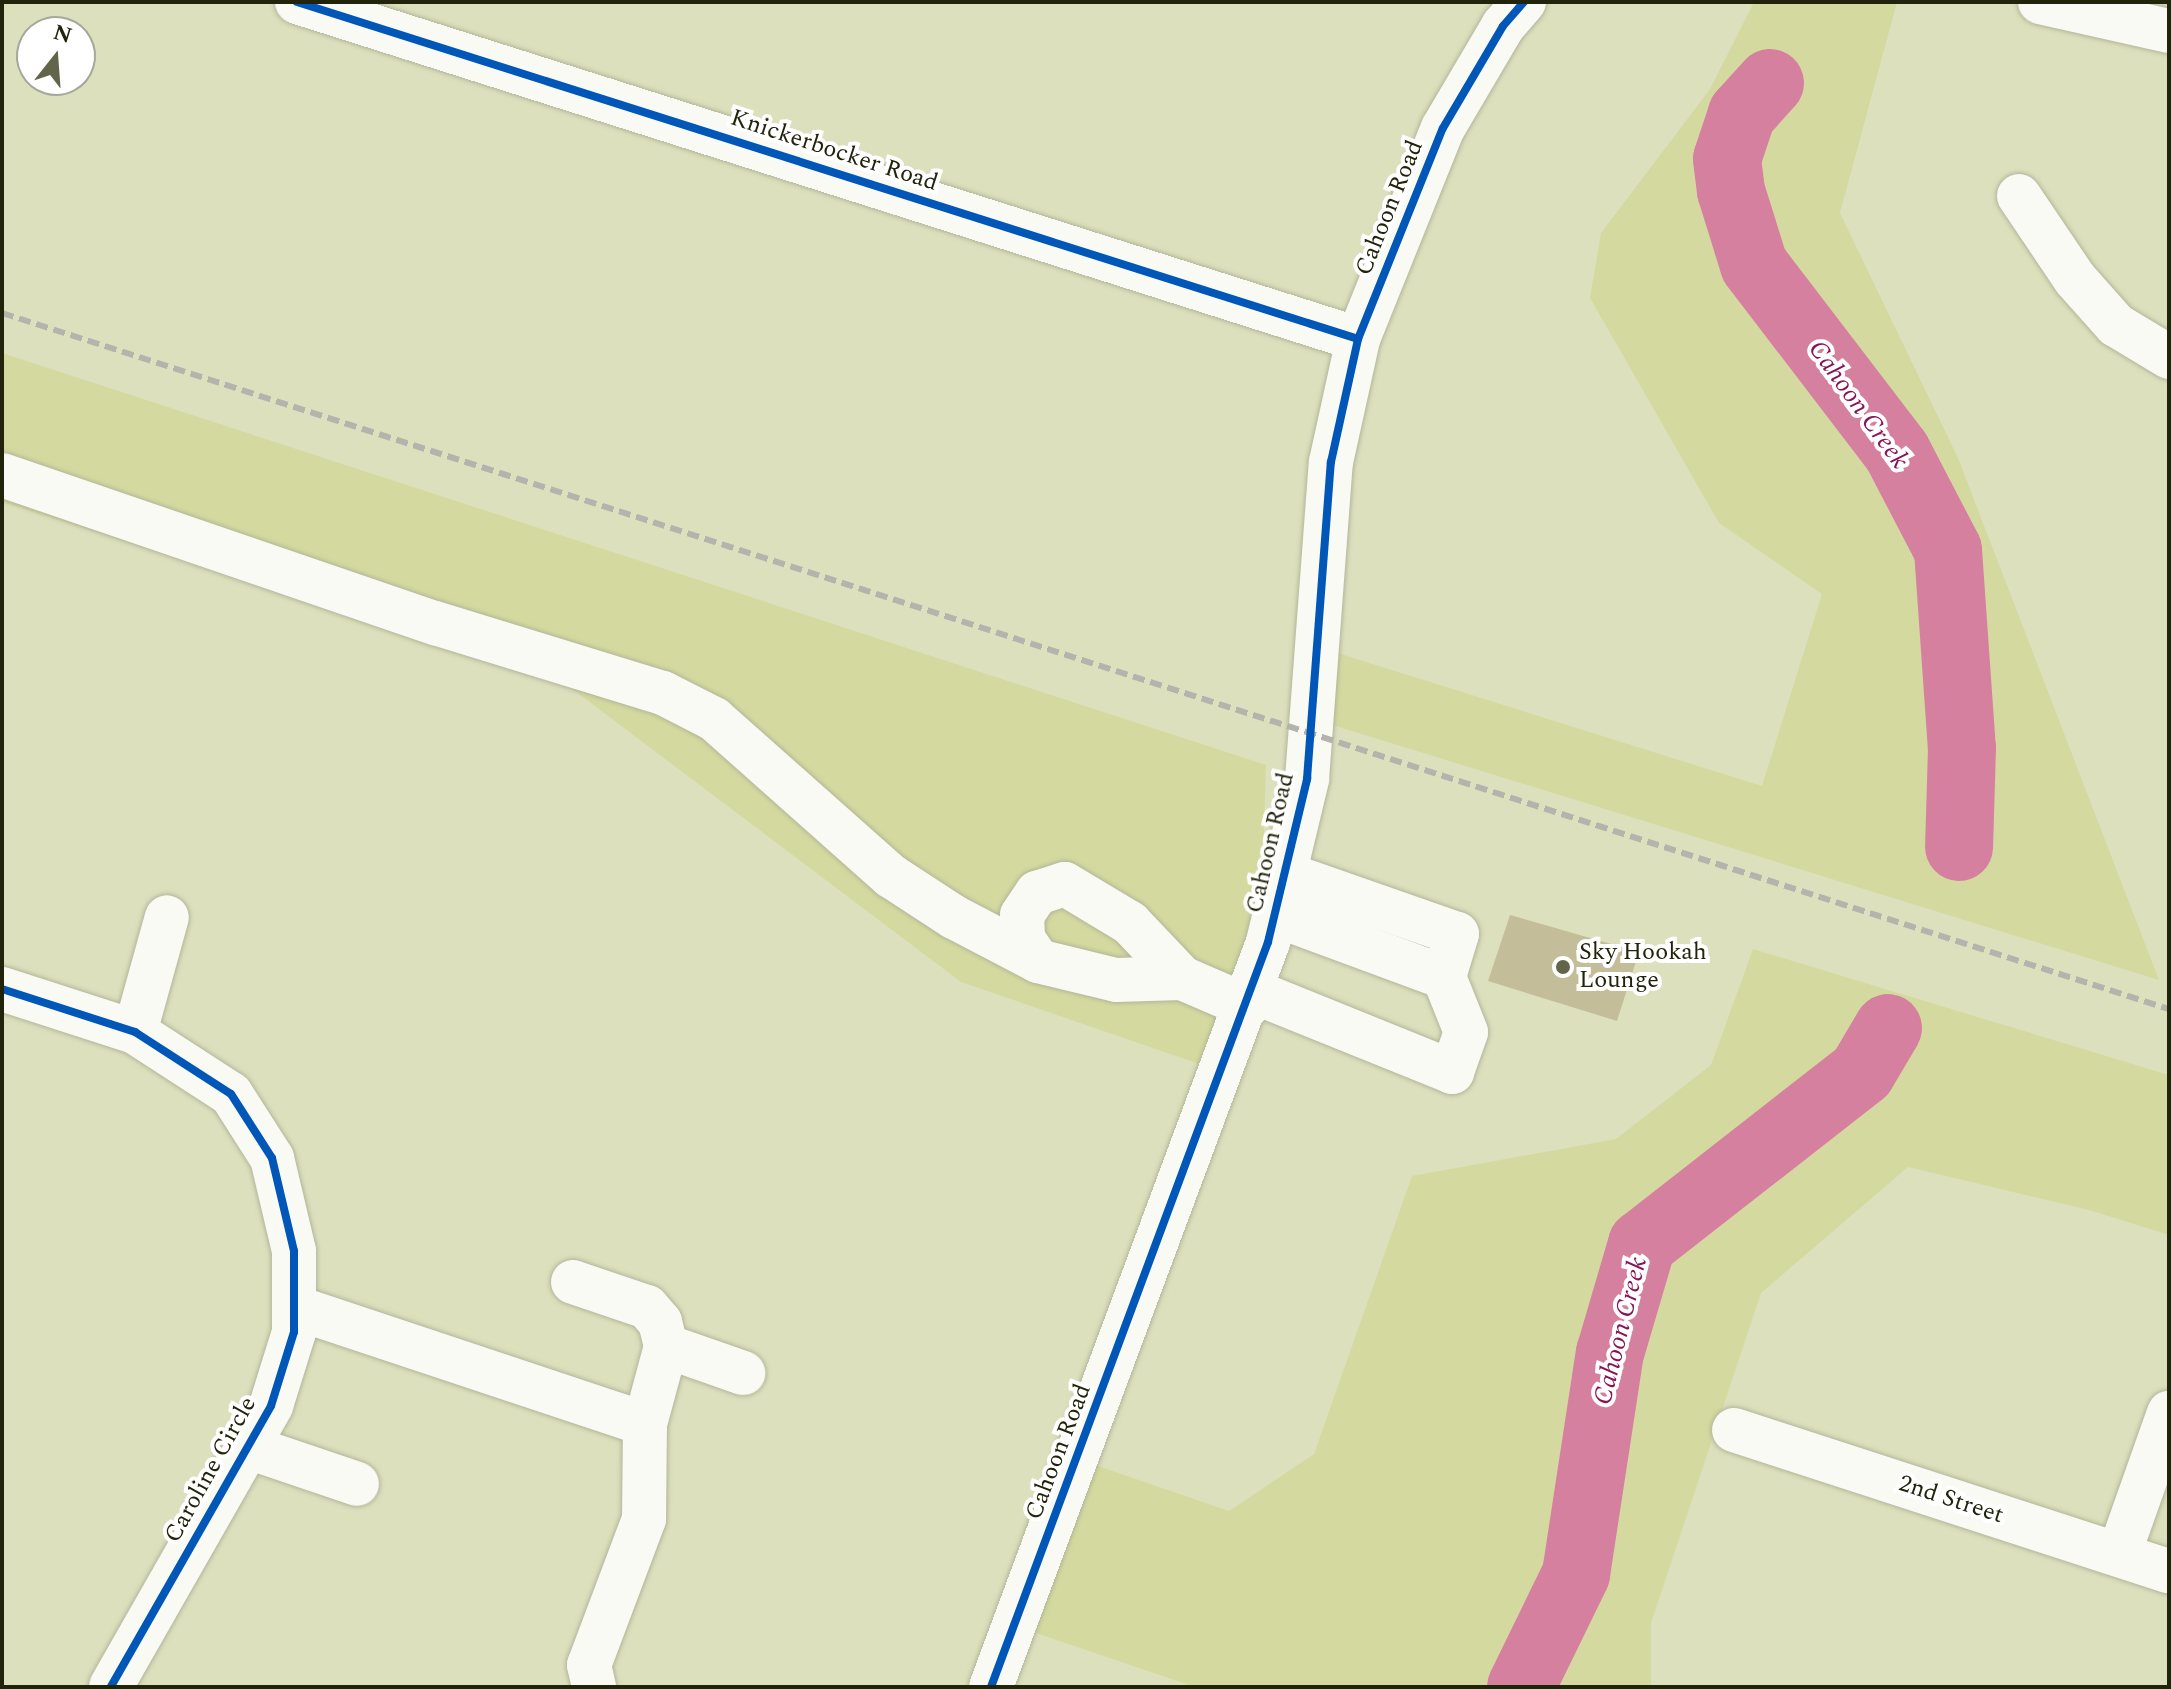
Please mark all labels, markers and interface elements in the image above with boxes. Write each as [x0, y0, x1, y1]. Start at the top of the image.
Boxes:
north arrow [16, 16, 96, 96]
text: N [49, 16, 76, 53]
street label: Knickerbocker Road [727, 104, 941, 198]
street label: Cahoon Road [1350, 136, 1430, 280]
water label: Cahoon Creek [1801, 335, 1915, 475]
street label: Cahoon Road [1241, 770, 1301, 916]
place label: Sky Hookah Lounge [1579, 939, 1707, 995]
marker: Sky Hookah Lounge [1554, 958, 1572, 976]
water label: Cahoon Creek [1588, 1254, 1654, 1408]
street label: Cahoon Road [1020, 1380, 1098, 1524]
street label: Caroline Circle [159, 1392, 263, 1548]
street label: 2nd Street [1895, 1470, 2007, 1530]

